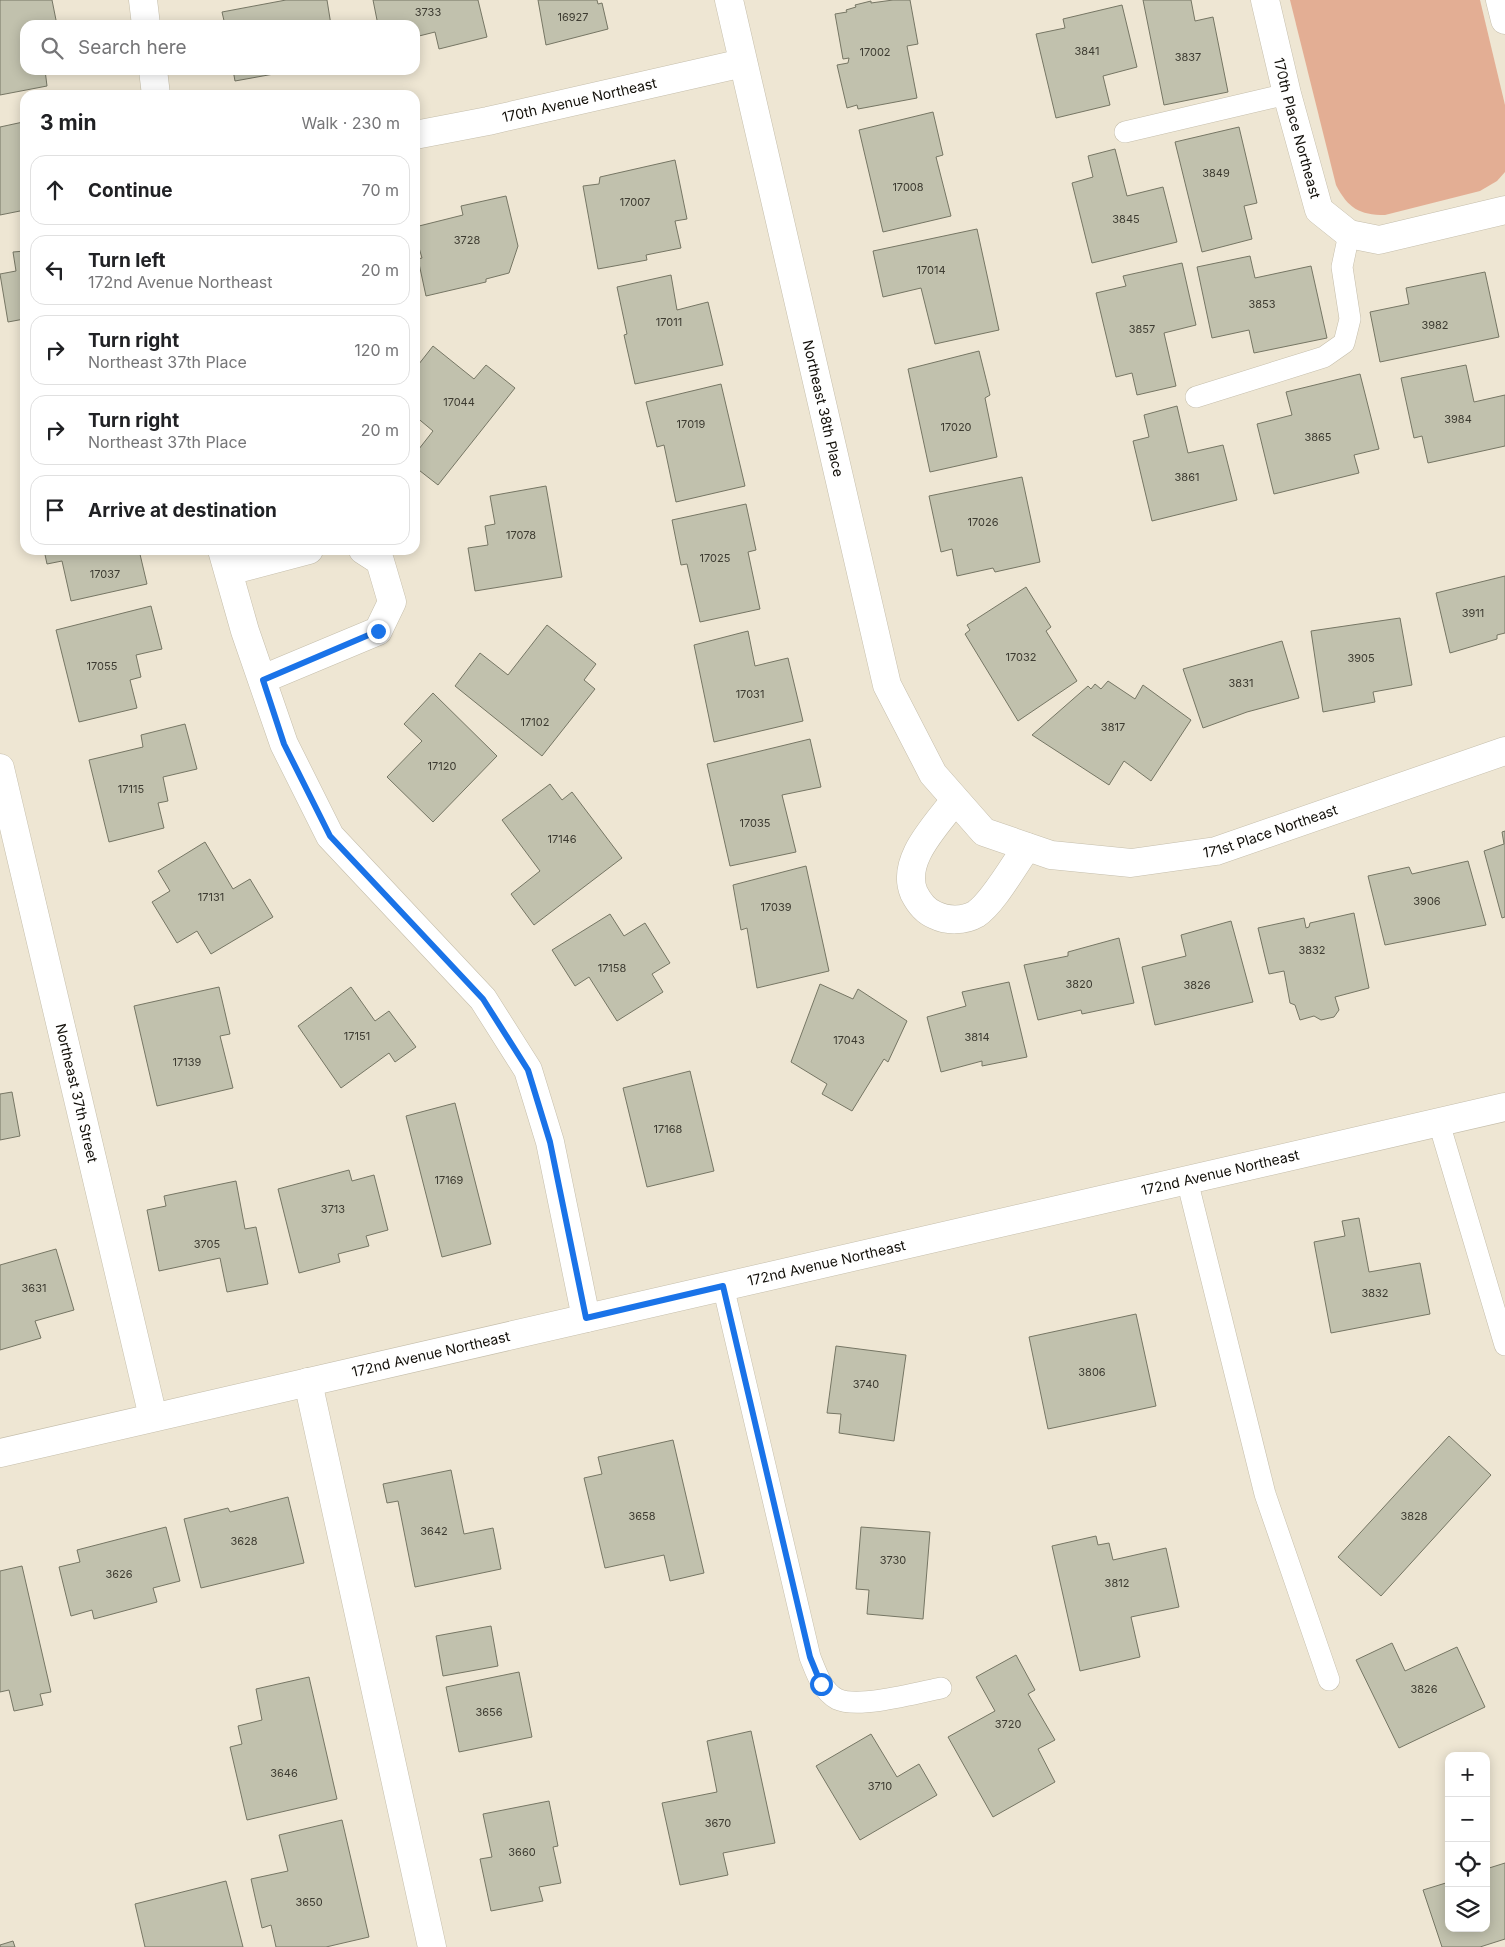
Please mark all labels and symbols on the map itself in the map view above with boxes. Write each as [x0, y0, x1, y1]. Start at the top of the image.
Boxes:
house number: 3733 [415, 5, 441, 19]
house number: 16927 [557, 10, 589, 24]
house number: 3841 [1075, 44, 1099, 58]
house number: 17002 [859, 45, 891, 59]
house number: 3837 [1175, 50, 1201, 64]
street label: 170th Place Northeast [1271, 56, 1325, 201]
street label: 170th Avenue Northeast [500, 74, 659, 126]
house number: 3849 [1202, 166, 1230, 180]
house number: 17008 [892, 180, 924, 194]
house number: 17007 [620, 195, 650, 209]
house number: 3845 [1112, 212, 1140, 226]
house number: 3728 [454, 233, 480, 247]
house number: 17014 [916, 263, 946, 277]
house number: 3853 [1248, 297, 1276, 311]
house number: 17011 [656, 315, 682, 329]
house number: 3982 [1421, 318, 1449, 332]
house number: 3857 [1129, 322, 1155, 336]
street label: Northeast 38th Place [800, 338, 848, 478]
house number: 17044 [443, 395, 475, 409]
house number: 3984 [1444, 412, 1472, 426]
house number: 17019 [677, 417, 706, 431]
house number: 17020 [940, 420, 972, 434]
house number: 3865 [1304, 430, 1332, 444]
house number: 3861 [1175, 470, 1199, 484]
house number: 17026 [968, 515, 999, 529]
house number: 17078 [506, 528, 536, 542]
house number: 17025 [700, 551, 731, 565]
house number: 17037 [90, 567, 120, 581]
house number: 3911 [1462, 606, 1484, 620]
route end [367, 620, 390, 643]
house number: 17032 [1006, 650, 1036, 664]
house number: 3905 [1347, 651, 1375, 665]
house number: 17055 [87, 659, 118, 673]
house number: 3831 [1229, 676, 1253, 690]
house number: 17031 [736, 687, 764, 701]
house number: 17102 [521, 715, 549, 729]
house number: 3817 [1101, 720, 1125, 734]
house number: 17120 [428, 759, 456, 773]
house number: 17115 [118, 782, 144, 796]
street label: 171st Place Northeast [1202, 800, 1340, 861]
house number: 17035 [740, 816, 771, 830]
house number: 17146 [547, 832, 577, 846]
house number: 17131 [198, 890, 224, 904]
house number: 3906 [1413, 894, 1441, 908]
house number: 17039 [760, 900, 792, 914]
house number: 3832 [1298, 943, 1326, 957]
house number: 17158 [598, 961, 627, 975]
house number: 3820 [1065, 977, 1093, 991]
house number: 3826 [1183, 978, 1211, 992]
street label: Northeast 37th Street [53, 1022, 102, 1165]
house number: 17151 [344, 1029, 370, 1043]
house number: 3814 [964, 1030, 990, 1044]
house number: 17043 [833, 1033, 865, 1047]
house number: 17139 [173, 1055, 202, 1069]
house number: 17168 [654, 1122, 683, 1136]
street label: 172nd Avenue Northeast [1139, 1146, 1301, 1198]
house number: 17169 [435, 1173, 464, 1187]
house number: 3713 [321, 1202, 345, 1216]
street label: 172nd Avenue Northeast [746, 1236, 907, 1289]
house number: 3705 [194, 1237, 221, 1251]
house number: 3631 [22, 1281, 46, 1295]
house number: 3832 [1361, 1286, 1389, 1300]
street label: 172nd Avenue Northeast [350, 1327, 512, 1380]
house number: 3806 [1078, 1365, 1106, 1379]
house number: 3740 [853, 1377, 879, 1391]
house number: 3658 [628, 1509, 656, 1523]
house number: 3828 [1400, 1509, 1428, 1523]
house number: 3642 [420, 1524, 448, 1538]
house number: 3628 [230, 1534, 258, 1548]
house number: 3730 [880, 1553, 906, 1567]
house number: 3626 [105, 1567, 133, 1581]
house number: 3812 [1105, 1576, 1129, 1590]
route start [810, 1673, 833, 1696]
house number: 3826 [1410, 1682, 1438, 1696]
house number: 3656 [475, 1705, 503, 1719]
house number: 3720 [995, 1717, 1021, 1731]
house number: 3646 [270, 1766, 298, 1780]
house number: 3710 [868, 1779, 892, 1793]
house number: 3670 [705, 1816, 731, 1830]
house number: 3660 [508, 1845, 536, 1859]
house number: 3650 [295, 1895, 323, 1909]

